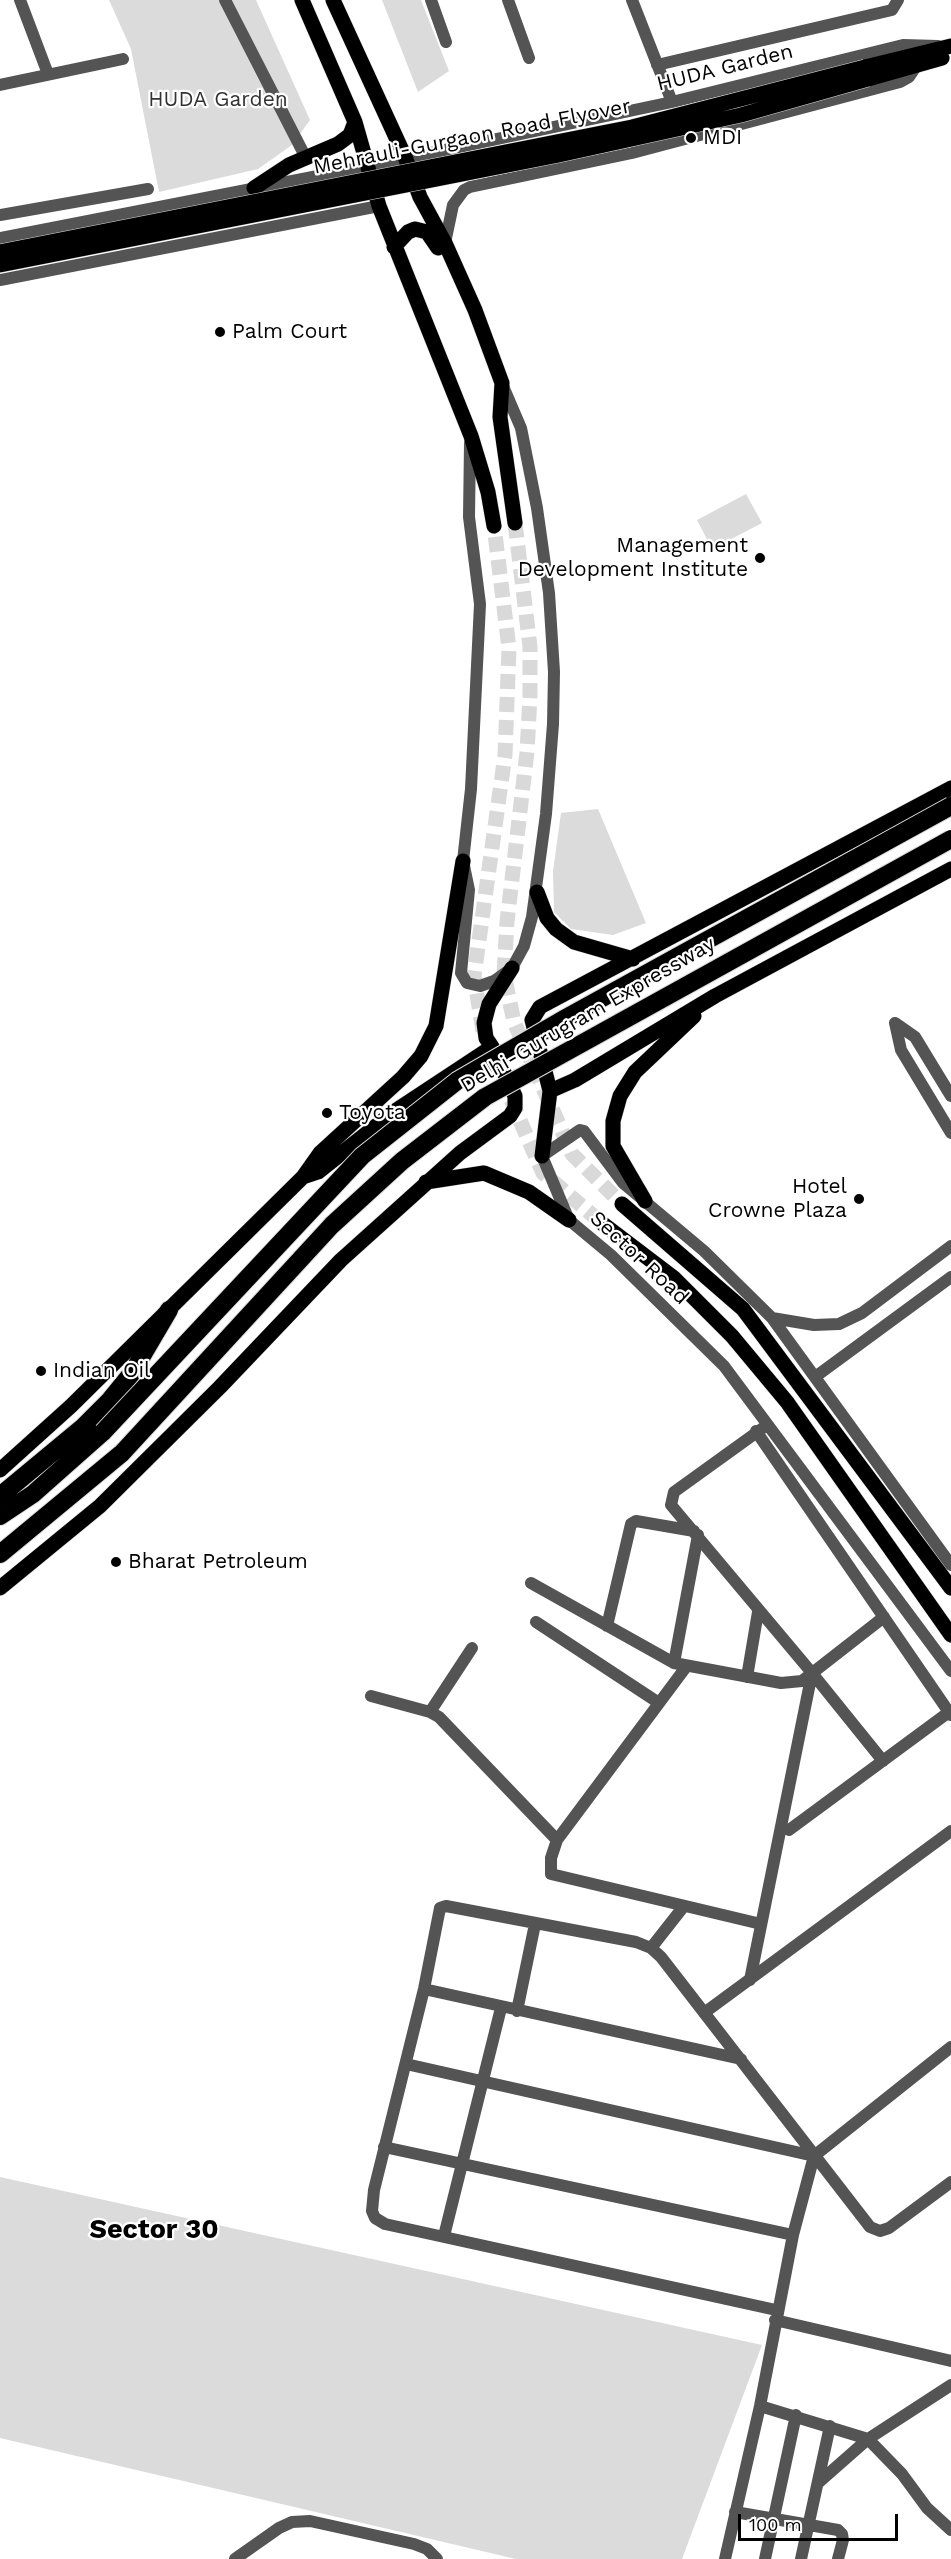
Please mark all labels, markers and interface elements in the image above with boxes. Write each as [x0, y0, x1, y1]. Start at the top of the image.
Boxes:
street label: HUDA Garden [654, 39, 796, 97]
park label: HUDA Garden [148, 87, 288, 113]
street label: Mehrauli-Gurgaon Road Flyover [311, 94, 633, 180]
place label: MDI [703, 125, 742, 151]
marker: MDI [684, 131, 698, 145]
place label: Palm Court [232, 319, 347, 345]
marker: Palm Court [213, 325, 227, 339]
place label: Management Development Institute [518, 533, 748, 583]
marker: Management Development Institute [753, 551, 767, 565]
street label: Delhi-Gurugram Expressway [456, 932, 720, 1098]
place label: Toyota [339, 1100, 406, 1126]
marker: Toyota [320, 1106, 334, 1120]
place label: Hotel Crowne Plaza [708, 1174, 847, 1224]
marker: Hotel Crowne Plaza [852, 1192, 866, 1206]
street label: Sector Road [584, 1206, 694, 1310]
place label: Indian Oil [53, 1358, 151, 1384]
marker: Indian Oil [34, 1364, 48, 1378]
place label: Bharat Petroleum [128, 1549, 308, 1575]
marker: Bharat Petroleum [109, 1555, 123, 1569]
district label: Sector 30 [89, 2214, 219, 2246]
scale bar [741, 2502, 902, 2540]
text: 100 m [749, 2514, 802, 2535]

